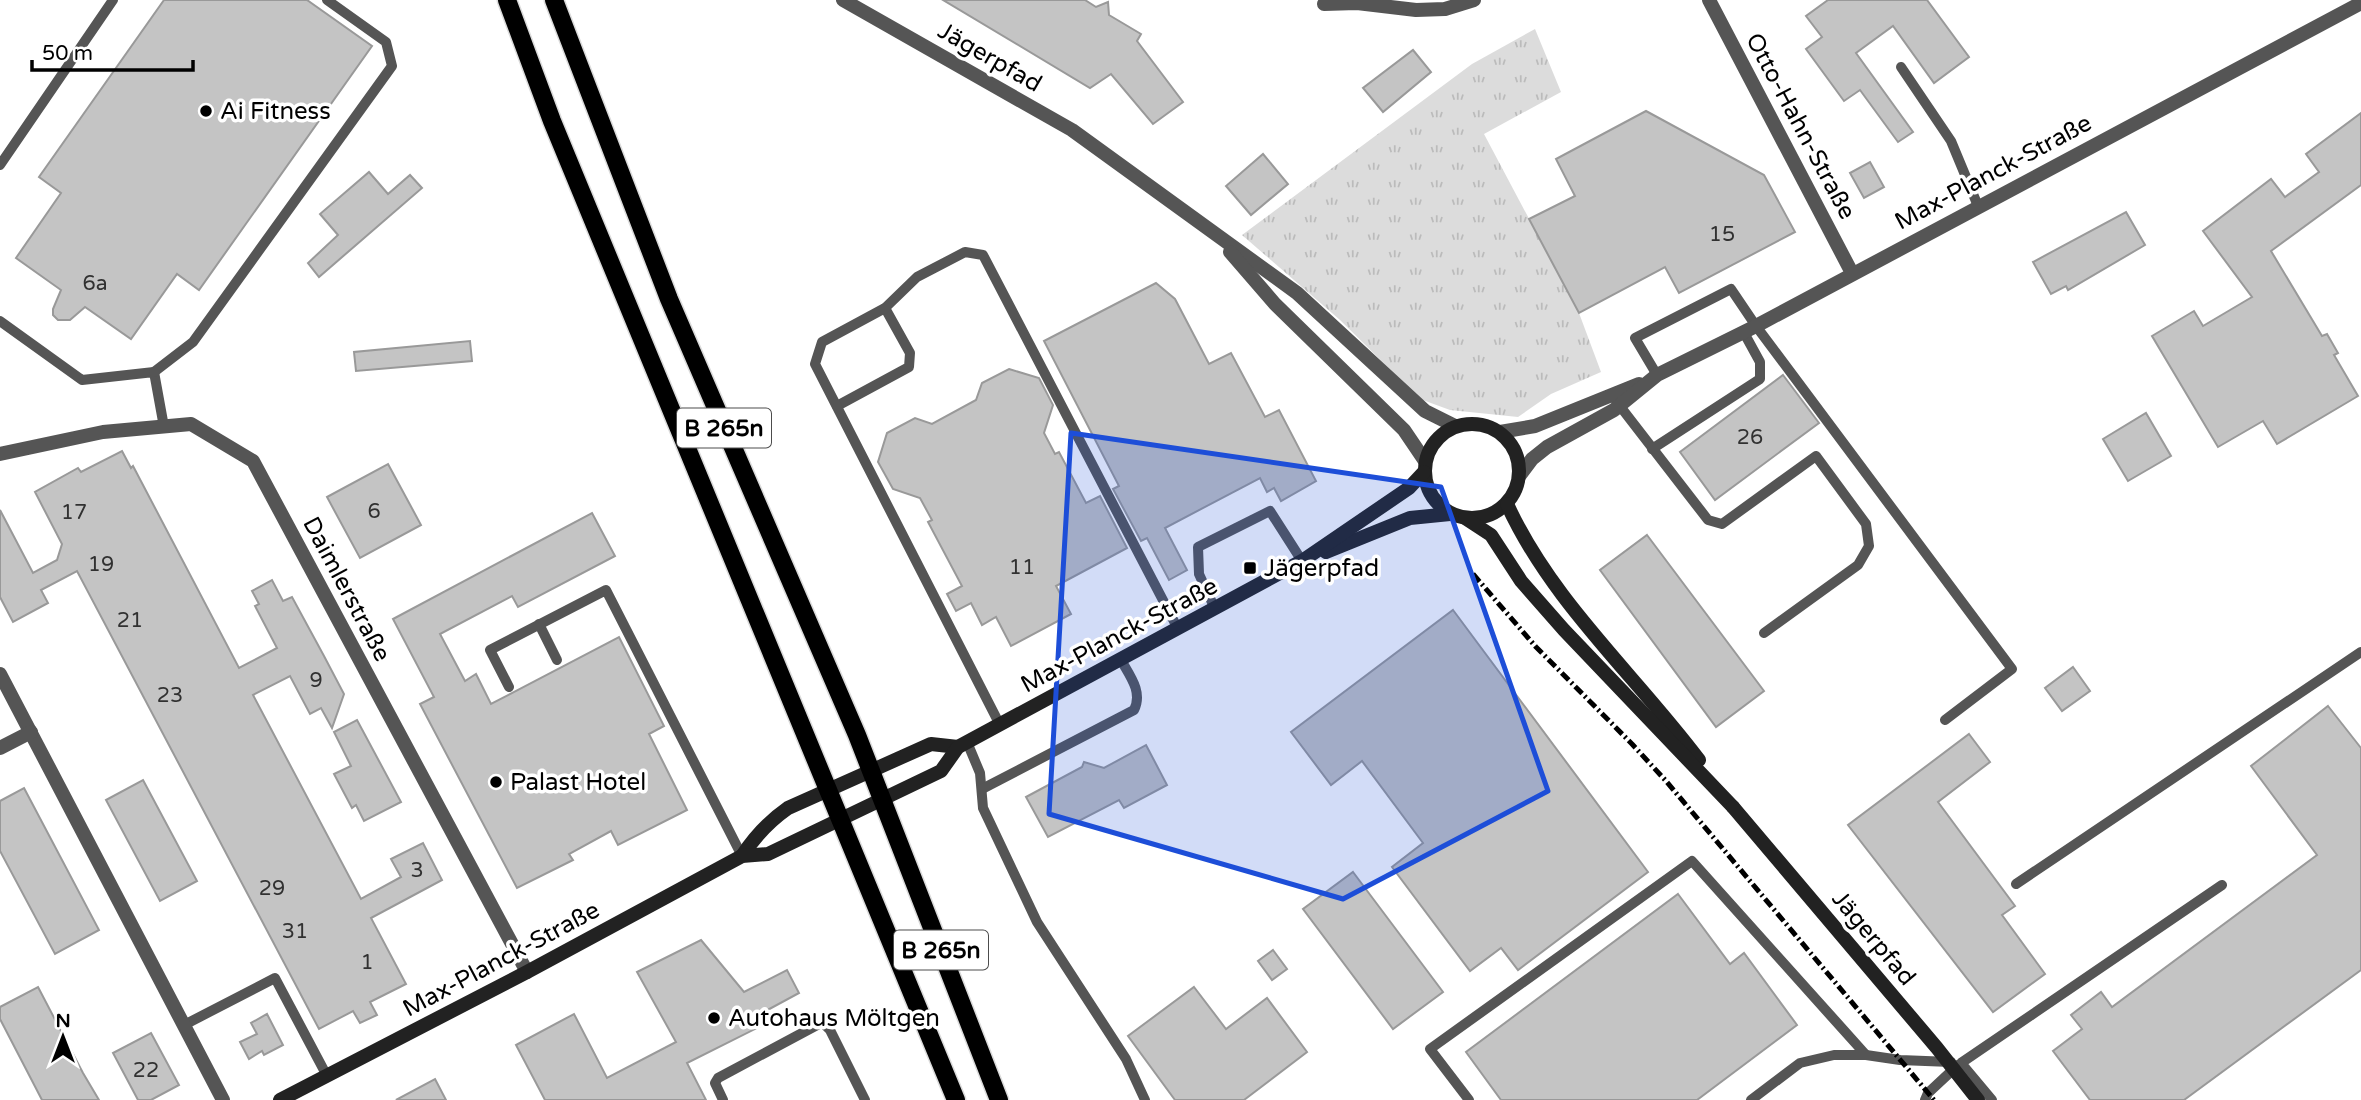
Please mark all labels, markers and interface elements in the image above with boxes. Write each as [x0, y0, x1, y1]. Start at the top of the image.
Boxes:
street label: Jägerpfad [933, 16, 1047, 99]
scale bar [32, 28, 192, 72]
street label: Otto-Hahn-Straße [1739, 28, 1862, 224]
text: 50 m [42, 41, 93, 66]
place label: Ai Fitness [220, 97, 331, 126]
marker: Ai Fitness [198, 103, 214, 119]
street label: Max-Planck-Straße [1890, 108, 2096, 237]
house number: 15 [1709, 222, 1735, 247]
house number: 6a [83, 271, 108, 296]
road number: B 265n [677, 408, 771, 448]
house number: 26 [1737, 425, 1763, 450]
house number: 6 [367, 499, 381, 524]
house number: 17 [61, 500, 87, 525]
street label: Daimlerstraße [296, 512, 397, 666]
house number: 19 [88, 552, 114, 577]
place label: Jägerpfad [1264, 554, 1379, 583]
house number: 11 [1009, 555, 1035, 580]
marker: Jägerpfad [1242, 560, 1258, 576]
street label: Max-Planck-Straße [1016, 571, 1222, 700]
house number: 21 [117, 608, 143, 633]
house number: 9 [309, 668, 323, 693]
house number: 23 [157, 683, 183, 708]
place label: Palast Hotel [510, 768, 646, 797]
marker: Palast Hotel [488, 774, 504, 790]
house number: 3 [410, 858, 424, 883]
house number: 29 [259, 876, 285, 901]
street label: Jägerpfad [1826, 885, 1922, 992]
street label: Max-Planck-Straße [398, 895, 604, 1024]
house number: 31 [282, 919, 308, 944]
road number: B 265n [894, 931, 988, 970]
house number: 1 [360, 950, 374, 975]
north arrow [28, 1002, 98, 1072]
place label: Autohaus Möltgen [728, 1004, 940, 1033]
text: N [55, 1010, 71, 1032]
marker: Autohaus Möltgen [706, 1010, 722, 1026]
house number: 22 [133, 1058, 159, 1083]

